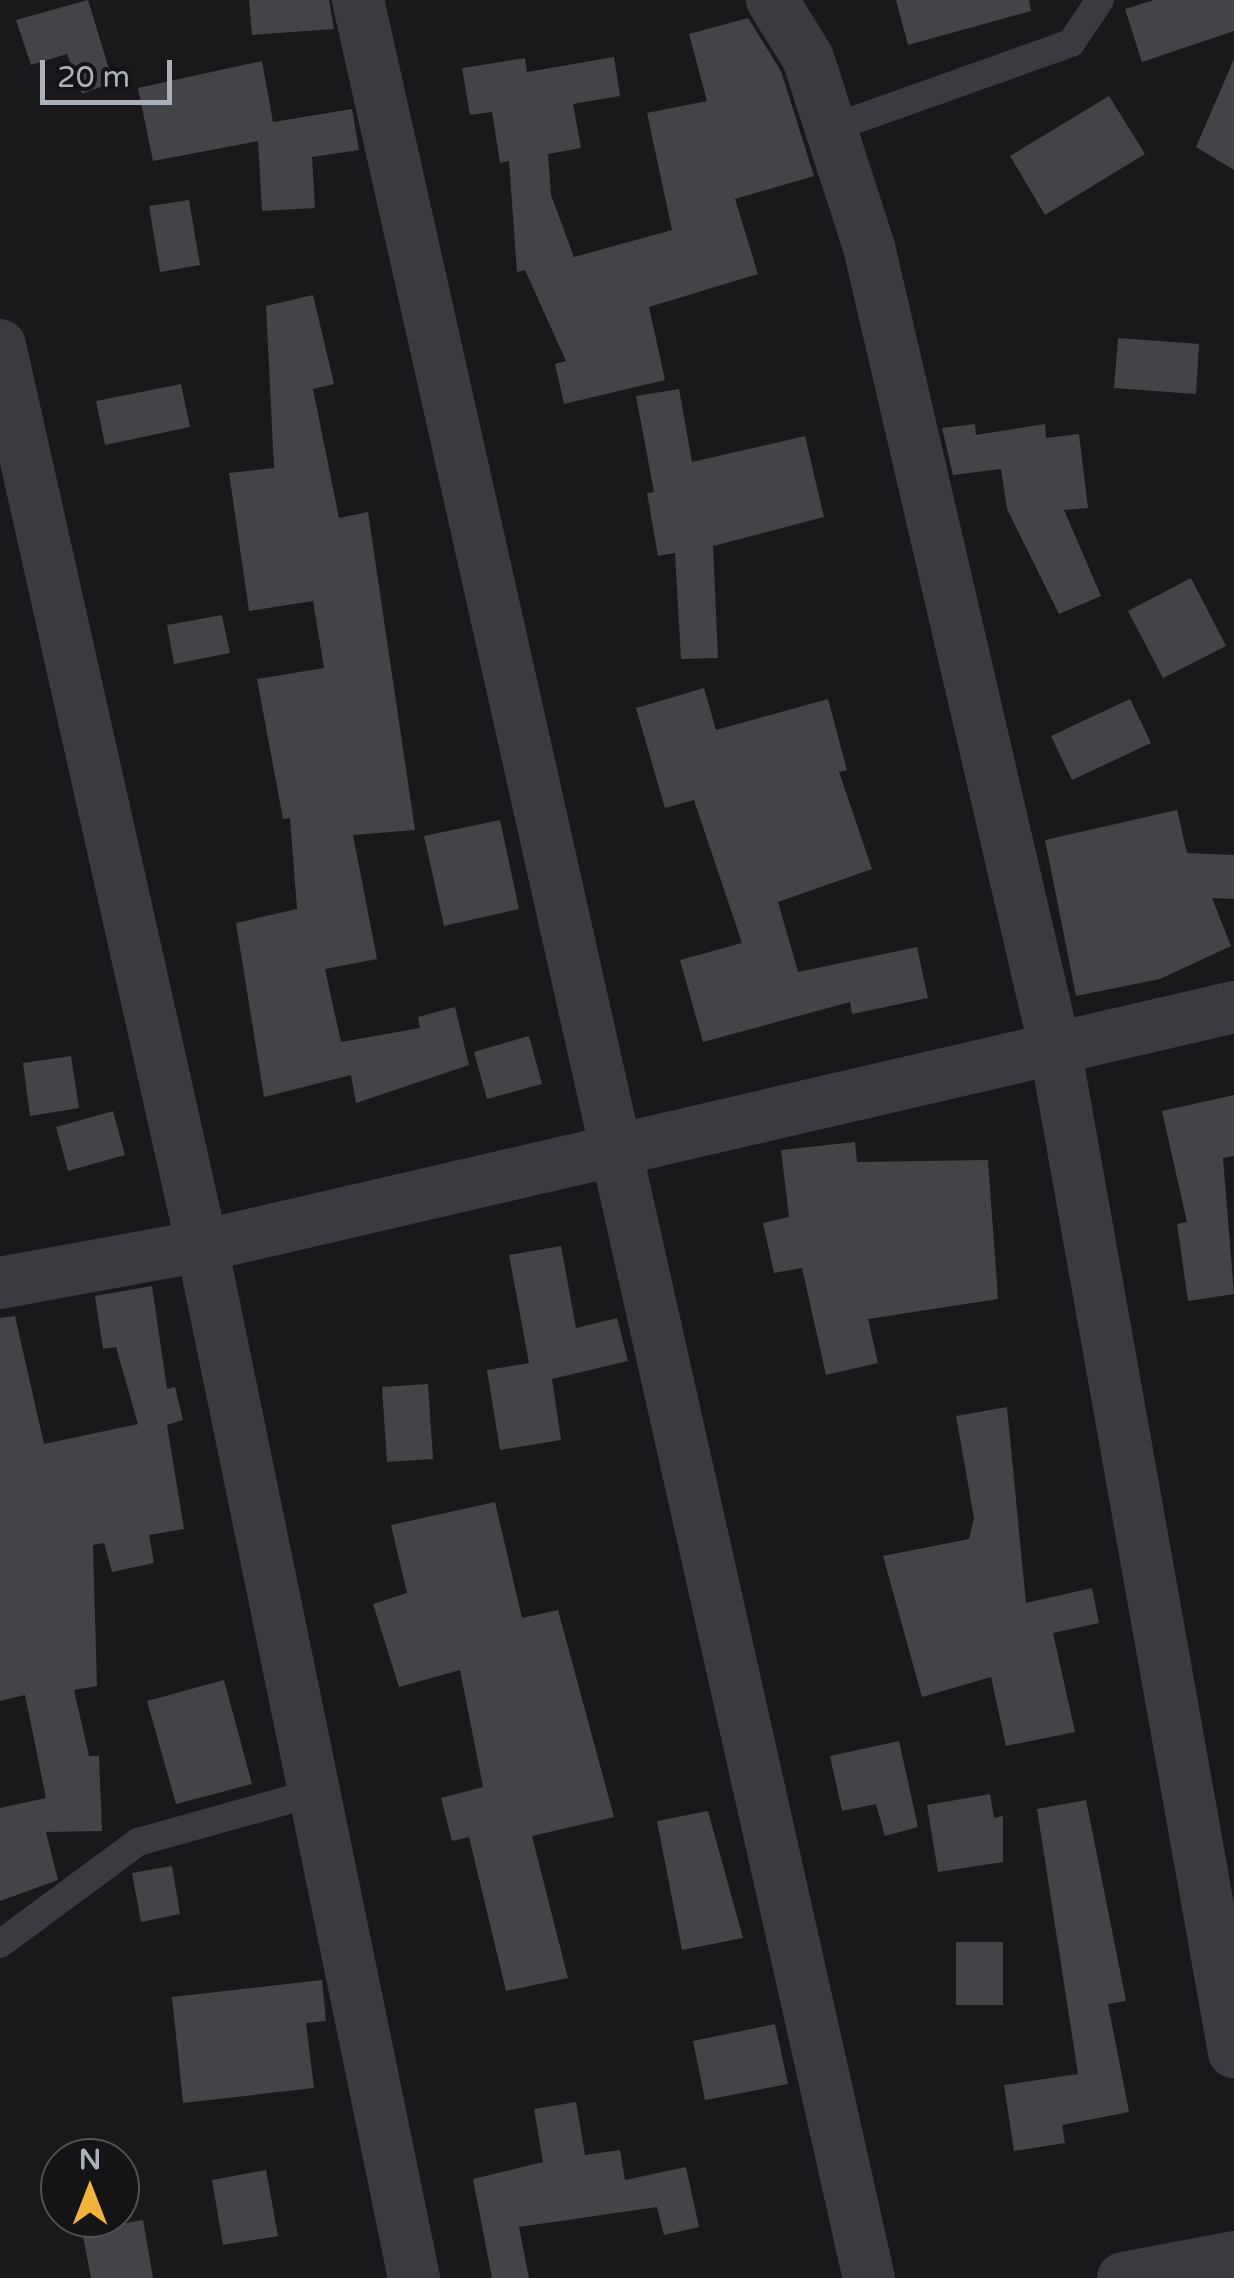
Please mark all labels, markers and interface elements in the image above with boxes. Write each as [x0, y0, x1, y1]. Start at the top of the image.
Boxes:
scale bar [45, 40, 178, 102]
text: 20 m [57, 59, 130, 96]
north arrow [40, 2138, 140, 2238]
text: N [79, 2143, 101, 2177]

